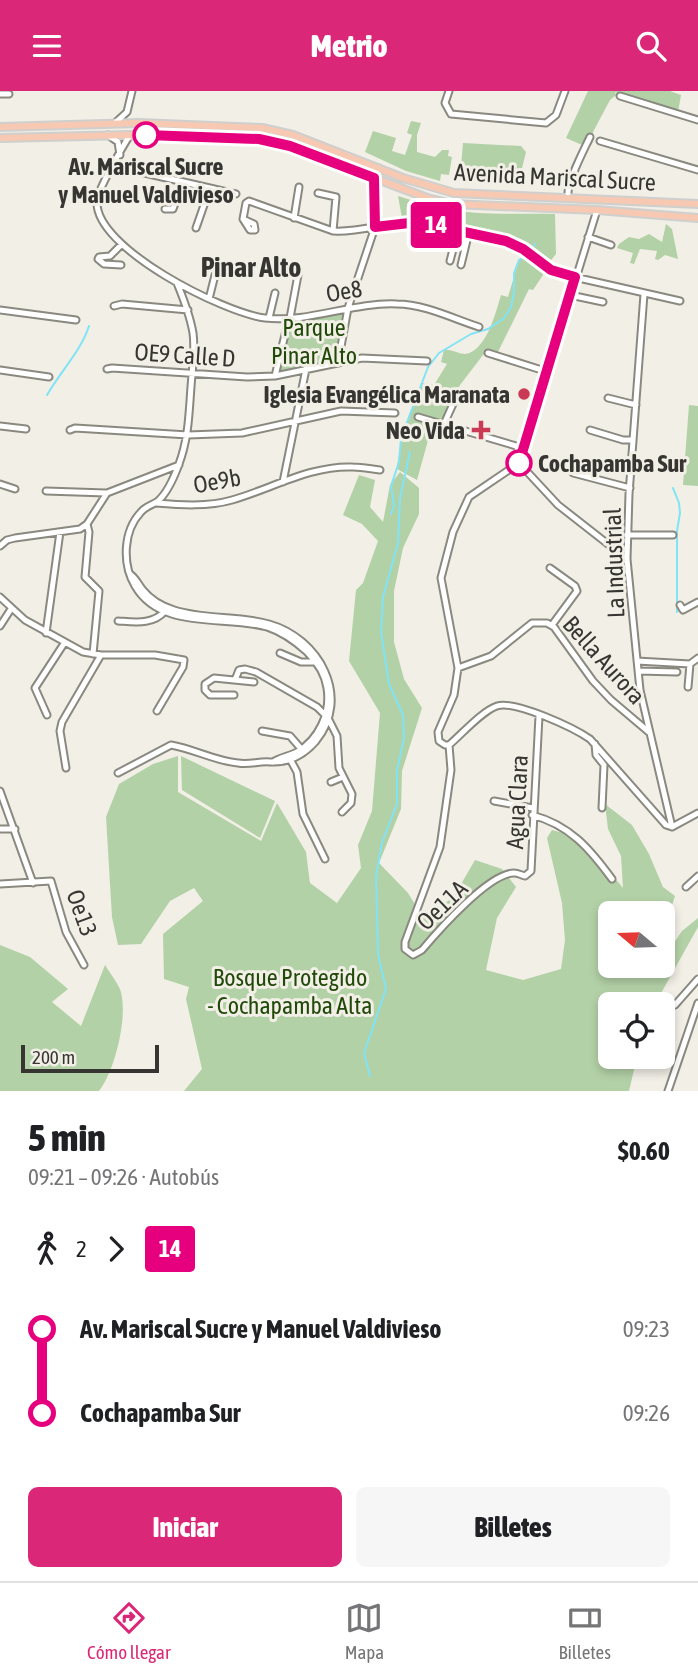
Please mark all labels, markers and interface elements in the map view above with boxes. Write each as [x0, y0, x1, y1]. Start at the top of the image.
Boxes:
icon: menu [28, 27, 66, 65]
text: Metrio [310, 27, 388, 64]
icon: search [632, 27, 670, 65]
marker: Av. Mariscal Sucre y Manuel Valdivieso [133, 122, 159, 148]
place label: Av. Mariscal Sucre y Manuel Valdivieso [58, 153, 234, 208]
street label: Avenida Mariscal Sucre [454, 158, 656, 196]
line badge: 14 [404, 202, 467, 248]
text: 14 [425, 211, 447, 238]
district label: Pinar Alto [201, 251, 301, 283]
street label: Oe8 [324, 275, 364, 307]
park label: Parque Pinar Alto [271, 314, 357, 369]
street label: OE9 Calle D [134, 338, 236, 372]
place label: Iglesia Evangélica Maranata [264, 381, 510, 408]
marker: Iglesia Evangélica Maranata [516, 386, 532, 402]
place label: Neo Vida [386, 417, 465, 444]
marker: Neo Vida [471, 420, 491, 440]
marker: Cochapamba Sur [506, 450, 532, 476]
place label: Cochapamba Sur [538, 450, 687, 477]
street label: Oe9b [191, 464, 243, 498]
street label: La Industrial [599, 507, 629, 618]
street label: Bella Aurora [558, 610, 650, 710]
street label: Agua Clara [501, 754, 533, 850]
street label: Oe11A [411, 875, 473, 935]
street label: Oe13 [61, 886, 103, 940]
north arrow [598, 901, 676, 978]
map controls [598, 901, 675, 1069]
park label: Bosque Protegido - Cochapamba Alta [208, 964, 372, 1019]
button: locate [598, 992, 675, 1069]
scale bar [21, 1042, 159, 1074]
text: 200 m [32, 1046, 75, 1068]
text: 5 min [28, 1116, 106, 1159]
text: $0.60 [618, 1136, 670, 1166]
text: 09:21 – 09:26 · Autobús [28, 1164, 219, 1190]
icon: walk [28, 1230, 66, 1268]
icon: forward [97, 1230, 135, 1268]
text: 14 [159, 1235, 181, 1262]
text: 2 [76, 1236, 87, 1262]
text: Av. Mariscal Sucre y Manuel Valdivieso [80, 1314, 442, 1344]
text: 09:23 [623, 1316, 670, 1342]
text: Cochapamba Sur [80, 1398, 241, 1428]
text: 09:26 [623, 1400, 670, 1426]
button: Iniciar [28, 1487, 342, 1567]
button: Billetes [356, 1487, 670, 1567]
tab: Cómo llegar [87, 1599, 171, 1663]
tab: Mapa [345, 1599, 384, 1663]
tab: Billetes [558, 1599, 611, 1663]

